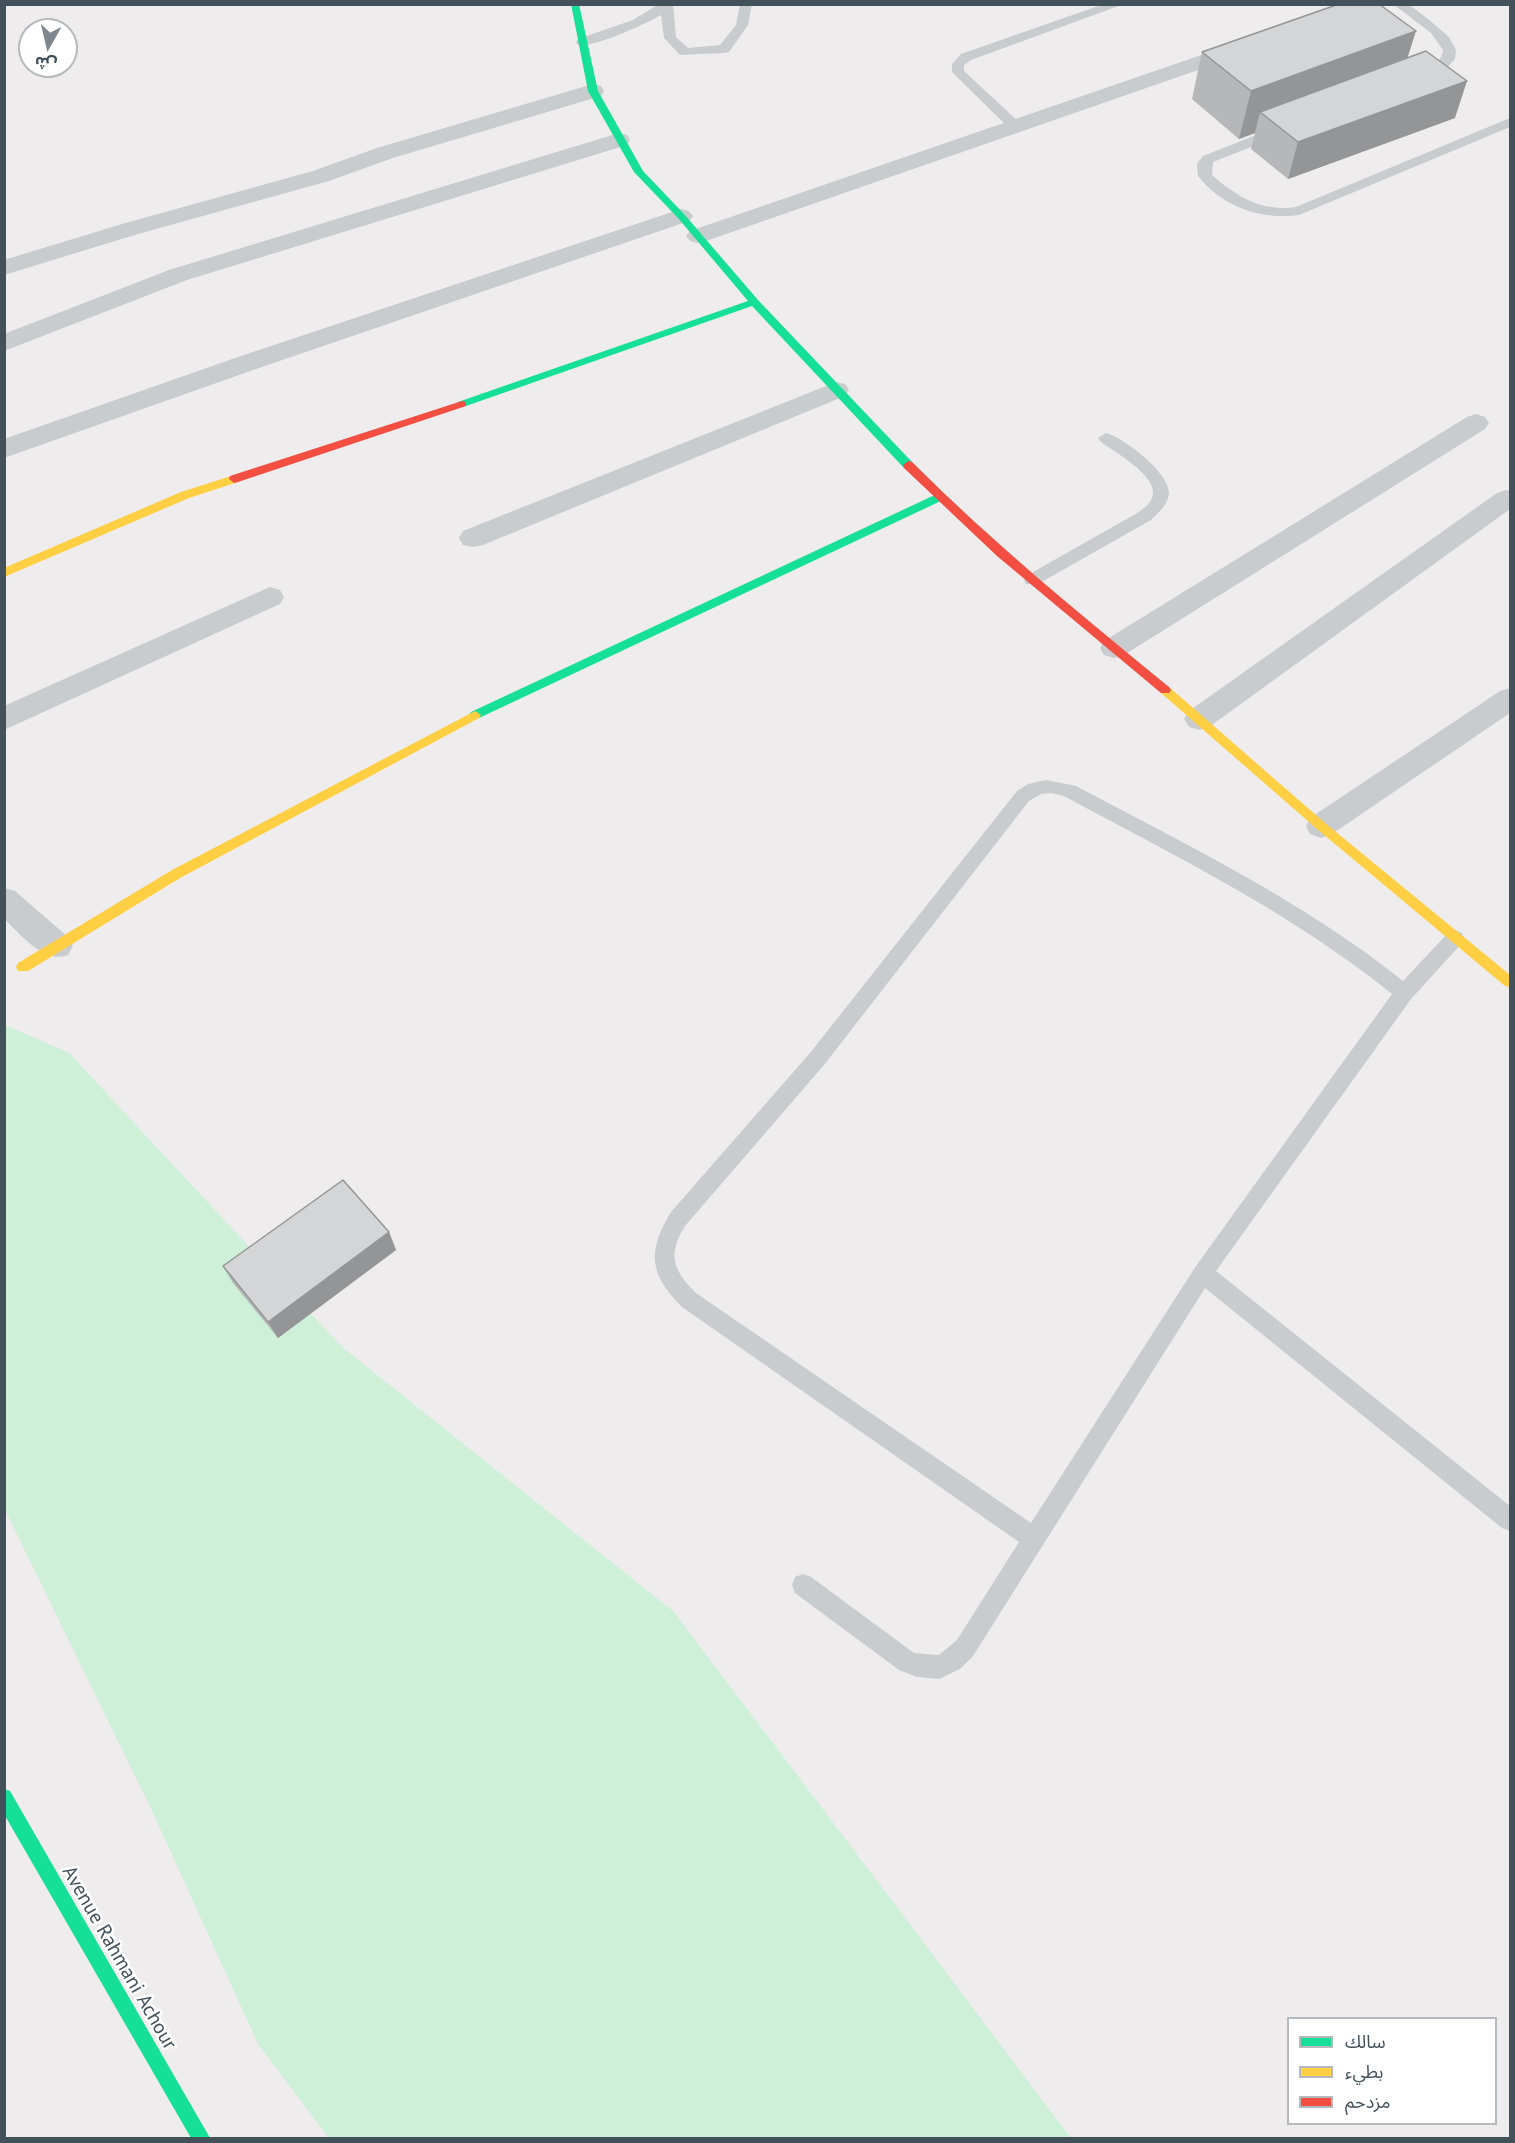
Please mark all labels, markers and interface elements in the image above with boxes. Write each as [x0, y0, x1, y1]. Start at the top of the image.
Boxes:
north arrow [18, 18, 78, 78]
text: ش [34, 52, 58, 75]
street label: Avenue Rahmani Achour [57, 1862, 181, 2054]
legend [1287, 2017, 1497, 2125]
text: سالك [1345, 2030, 1386, 2053]
text: بطيء [1345, 2060, 1383, 2083]
text: مزدحم [1345, 2090, 1390, 2113]

